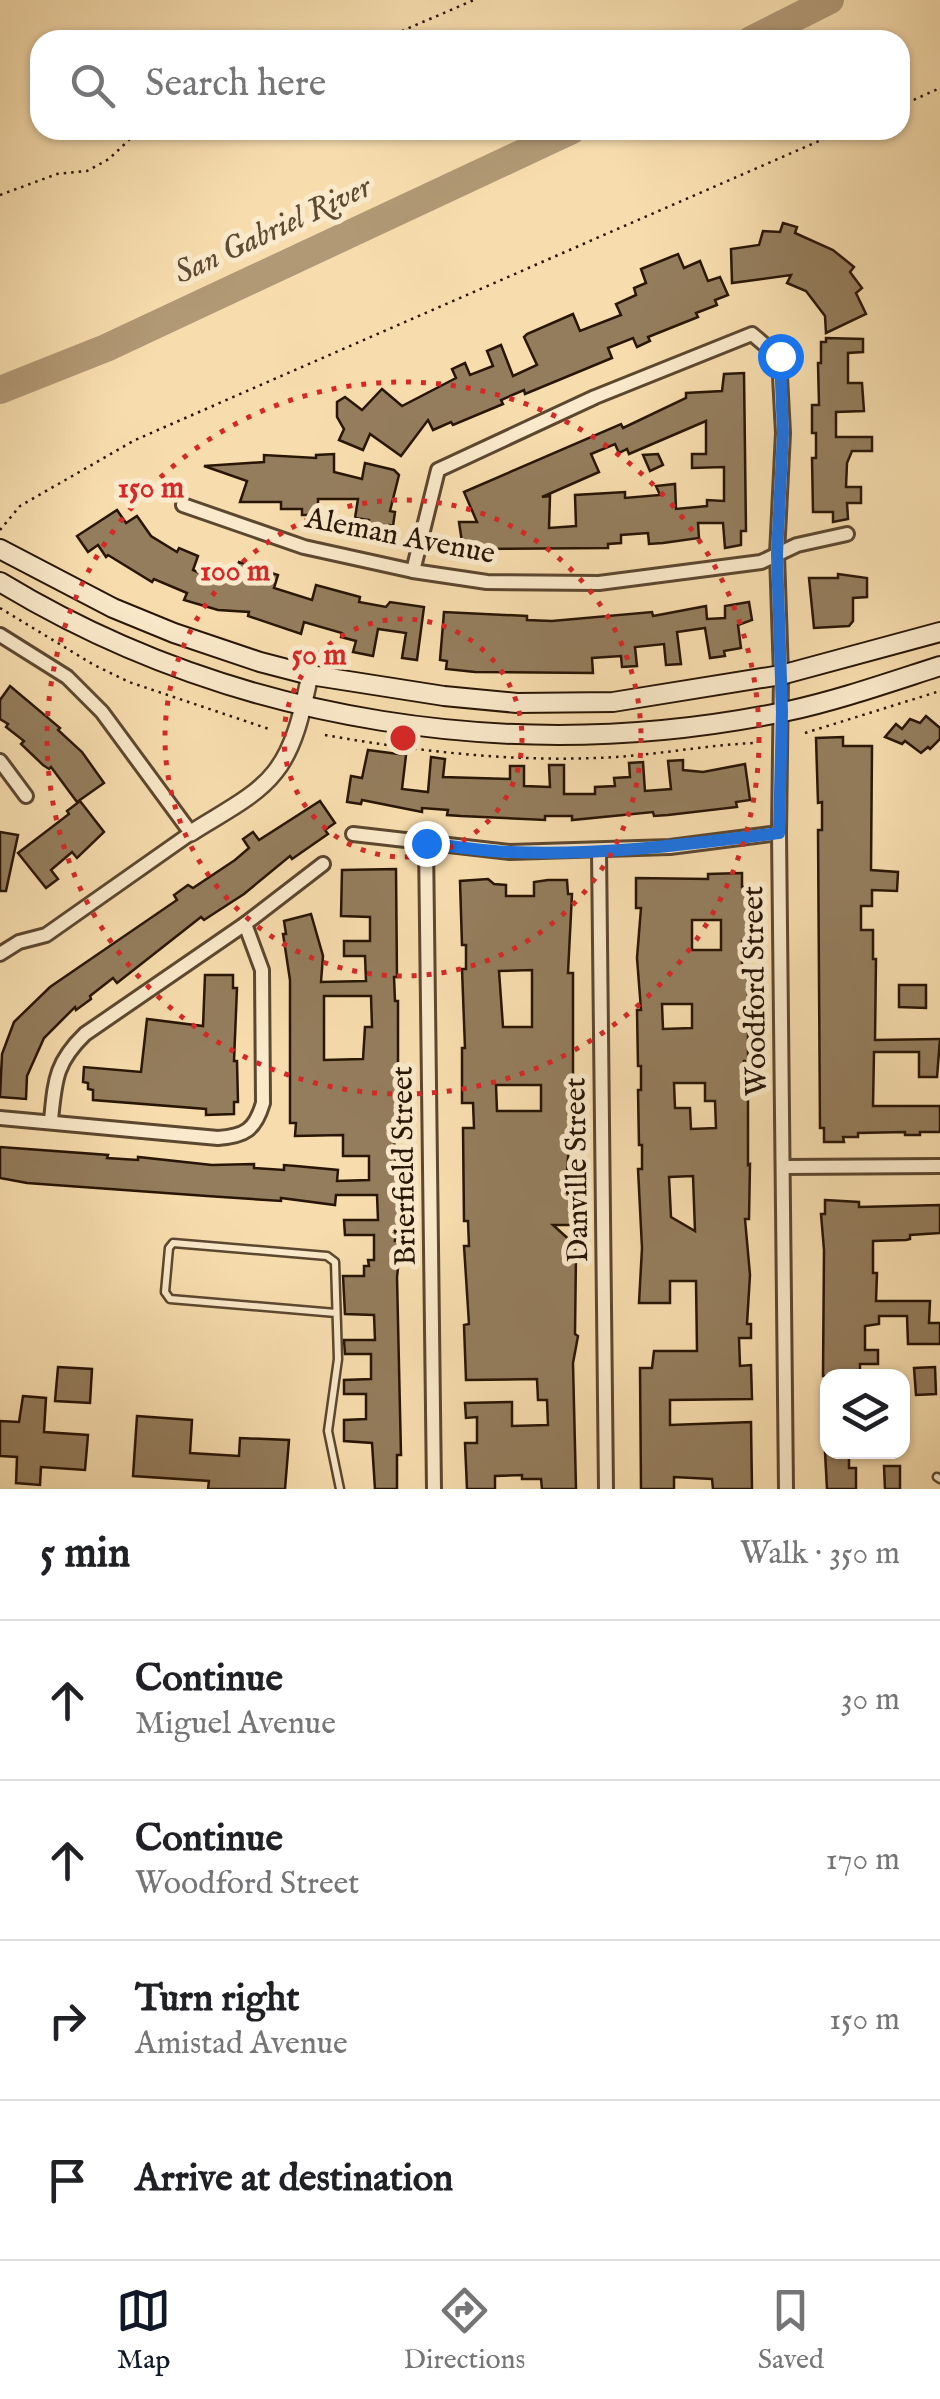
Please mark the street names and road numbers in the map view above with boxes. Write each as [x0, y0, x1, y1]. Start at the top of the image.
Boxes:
street label: Aleman Avenue [301, 500, 498, 574]
street label: Woodford Street [735, 886, 777, 1096]
street label: Brierfield Street [384, 1066, 426, 1266]
street label: Danville Street [557, 1077, 599, 1263]

